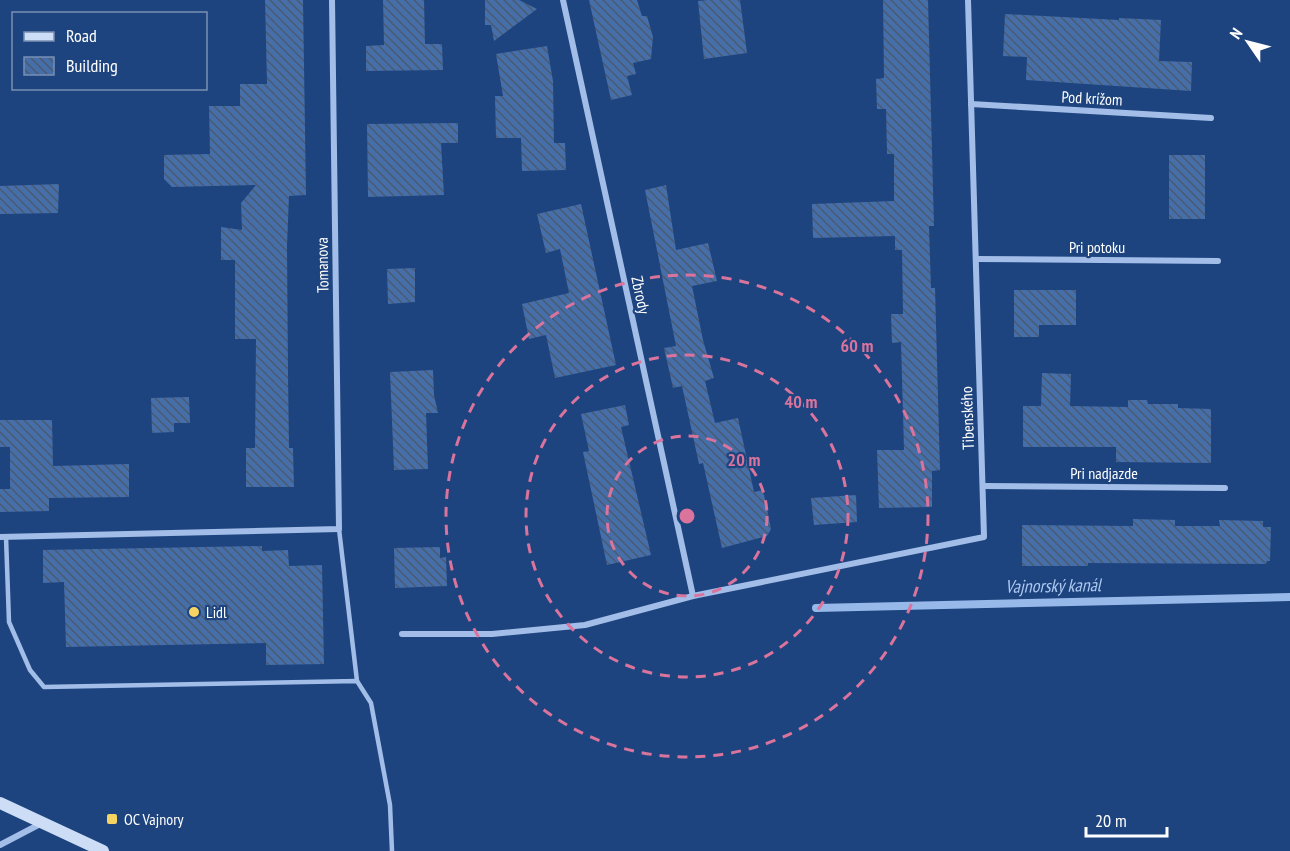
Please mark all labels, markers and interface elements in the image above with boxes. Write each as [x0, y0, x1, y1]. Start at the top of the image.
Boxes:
legend [12, 12, 207, 90]
north arrow [1218, 12, 1278, 72]
text: Road [66, 24, 97, 47]
text: N [1225, 24, 1246, 43]
text: Building [66, 54, 118, 77]
street label: Pod krížom [1061, 86, 1123, 110]
street label: Tomanova [312, 237, 332, 293]
street label: Pri potoku [1069, 237, 1125, 257]
street label: Zbrody [627, 274, 655, 316]
text: 60 m [841, 334, 873, 357]
street label: Tibenského [956, 386, 978, 450]
text: 40 m [785, 390, 817, 413]
text: 20 m [728, 448, 760, 471]
street label: Pri nadjazde [1070, 463, 1138, 483]
centre of rings [677, 506, 697, 526]
water label: Vajnorský kanál [1005, 573, 1103, 598]
place label: Lidl [206, 602, 227, 622]
marker: Lidl [187, 605, 201, 619]
scale bar [1086, 800, 1167, 838]
place label: OC Vajnory [124, 809, 184, 829]
text: 20 m [1095, 809, 1127, 832]
marker: OC Vajnory [105, 812, 119, 826]

